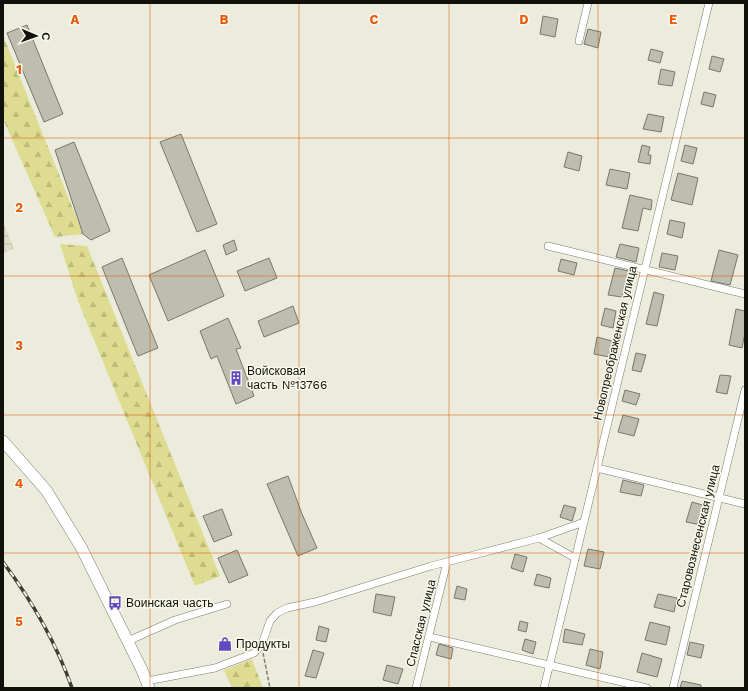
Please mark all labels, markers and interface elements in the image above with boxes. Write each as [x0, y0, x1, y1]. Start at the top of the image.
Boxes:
text: A [71, 12, 80, 27]
text: B [220, 12, 229, 27]
text: C [370, 12, 379, 27]
text: D [519, 12, 529, 27]
text: E [669, 12, 677, 27]
north arrow [16, 16, 56, 56]
text: С [39, 32, 52, 41]
text: 1 [16, 62, 22, 77]
text: 2 [15, 200, 23, 215]
street label: Новопреображенская улица [590, 264, 640, 422]
text: 3 [15, 338, 23, 353]
place label: Войсковая часть №13766 [247, 364, 327, 392]
building icon: Войсковая часть №13766 [228, 370, 244, 386]
street label: Старовознесенская улица [673, 463, 723, 609]
text: 4 [15, 476, 24, 491]
street label: Спасская улица [403, 578, 439, 668]
bus stop icon: Воинская часть [107, 595, 123, 611]
place label: Воинская часть [126, 596, 213, 610]
text: 5 [15, 614, 23, 629]
shop icon: Продукты [217, 636, 233, 652]
place label: Продукты [236, 637, 290, 651]

